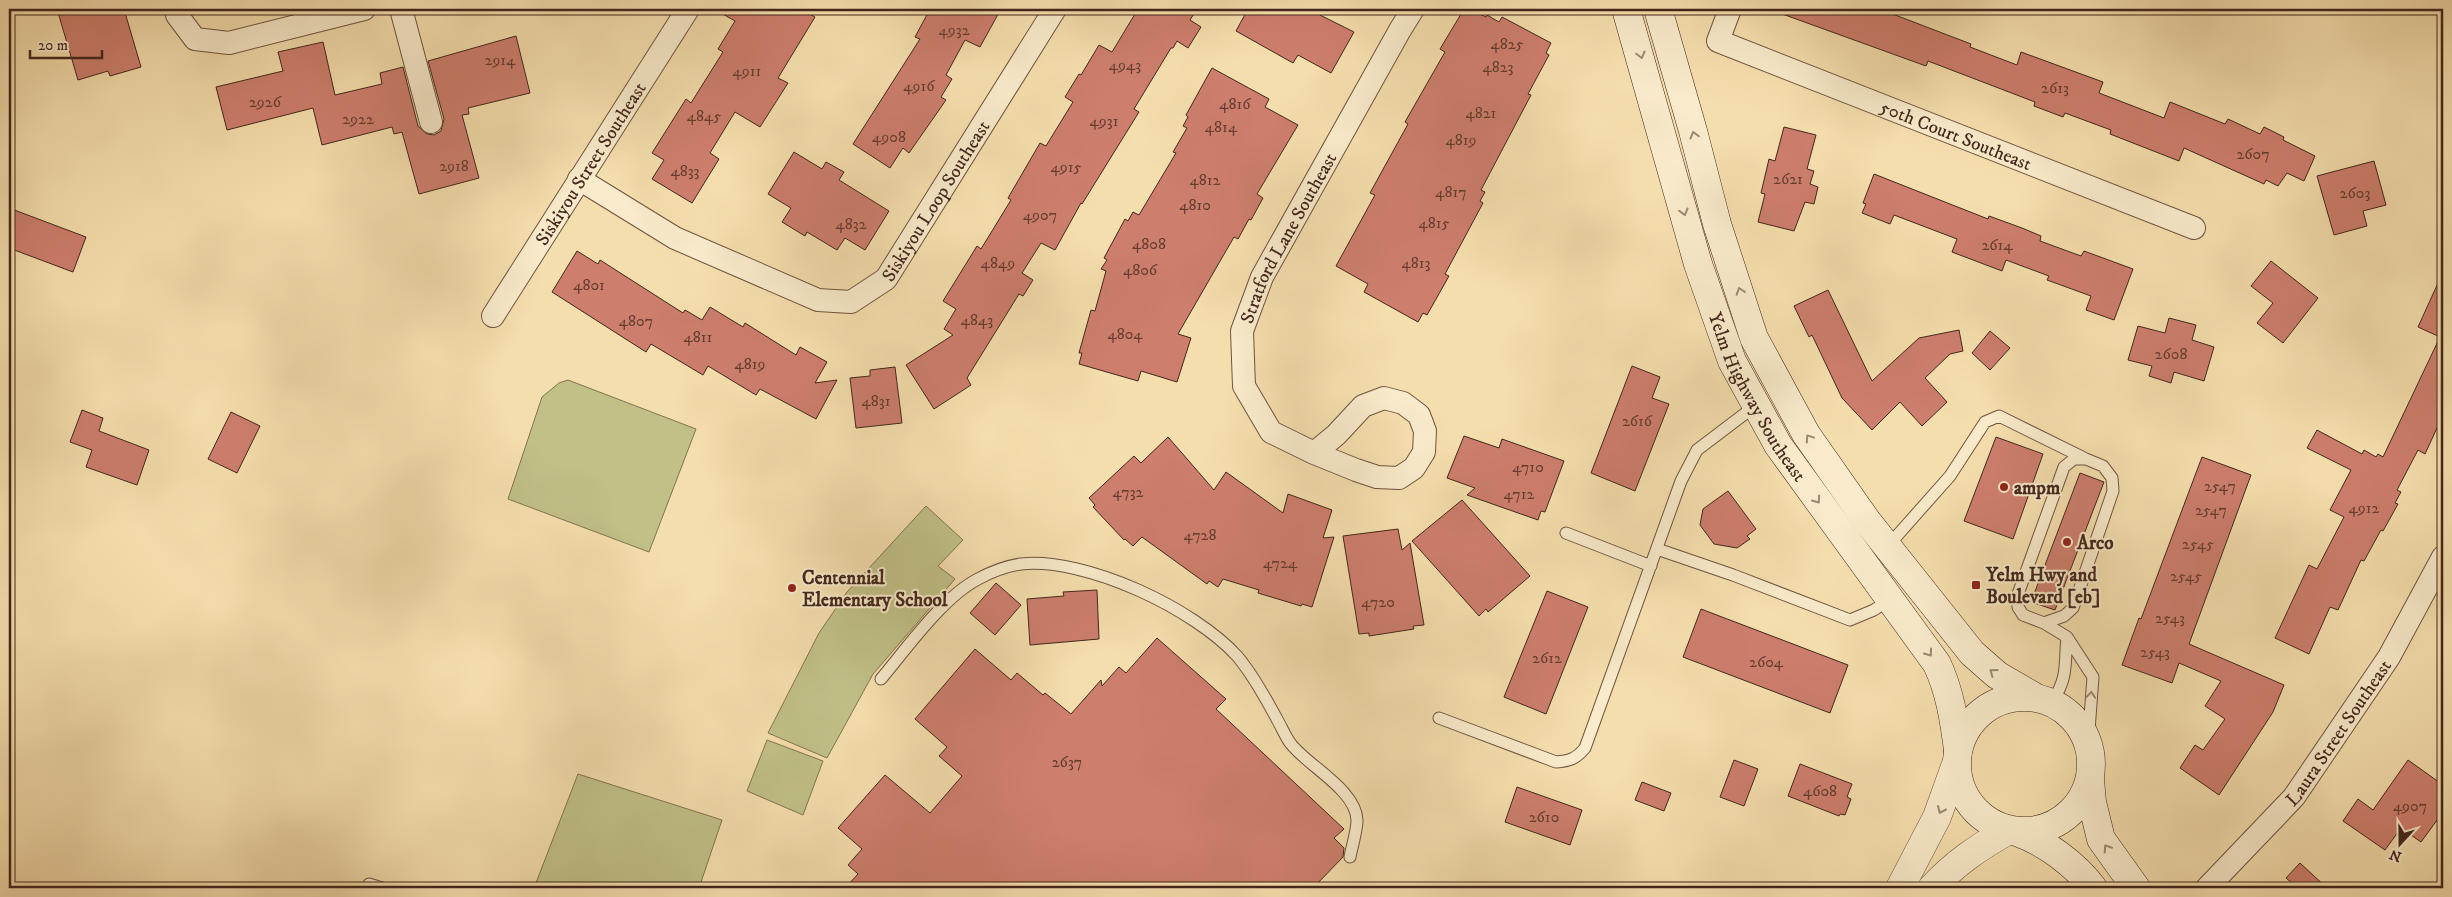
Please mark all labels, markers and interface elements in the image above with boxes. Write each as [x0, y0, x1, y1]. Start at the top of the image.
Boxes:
house number: 4932 [938, 20, 970, 40]
scale bar [30, 28, 102, 60]
house number: 4825 [1491, 34, 1524, 54]
text: 20 m [38, 36, 68, 55]
house number: 2914 [485, 50, 516, 70]
one-way arrow [1635, 51, 1645, 59]
house number: 4943 [1109, 55, 1141, 75]
house number: 4823 [1482, 57, 1514, 77]
house number: 4911 [733, 61, 762, 81]
house number: 4916 [903, 76, 935, 96]
street label: Siskiyou Street Southeast [531, 78, 652, 250]
house number: 2613 [2041, 78, 2069, 98]
house number: 2926 [249, 92, 282, 112]
house number: 4816 [1219, 94, 1251, 114]
street label: 50th Court Southeast [1876, 96, 2035, 176]
house number: 4821 [1466, 103, 1497, 123]
house number: 4845 [687, 106, 721, 126]
house number: 2922 [342, 109, 374, 129]
house number: 4931 [1089, 111, 1119, 131]
street label: Siskiyou Loop Southeast [877, 117, 995, 286]
house number: 4814 [1205, 117, 1238, 137]
house number: 4908 [872, 127, 906, 147]
house number: 4819 [1445, 130, 1477, 150]
one-way arrow [1690, 132, 1700, 140]
house number: 2607 [2236, 144, 2270, 164]
street label: Stratford Lane Southeast [1236, 149, 1342, 327]
house number: 2918 [439, 156, 469, 176]
house number: 4915 [1051, 157, 1081, 177]
house number: 4833 [670, 161, 700, 181]
house number: 2621 [1773, 169, 1803, 189]
house number: 4812 [1190, 170, 1221, 190]
house number: 4817 [1435, 182, 1467, 202]
house number: 2603 [2340, 183, 2370, 203]
house number: 4810 [1179, 195, 1211, 215]
house number: 4907 [1023, 205, 1057, 225]
one-way arrow [1678, 207, 1688, 216]
house number: 4815 [1419, 213, 1450, 233]
house number: 4832 [835, 214, 867, 234]
house number: 4808 [1132, 234, 1166, 254]
house number: 2614 [1981, 235, 2013, 255]
house number: 4849 [981, 253, 1015, 273]
house number: 4813 [1401, 253, 1431, 273]
house number: 4806 [1123, 260, 1158, 280]
house number: 4801 [573, 275, 605, 295]
one-way arrow [1735, 288, 1745, 296]
street label: Yelm Highway Southeast [1703, 309, 1811, 486]
house number: 4843 [961, 310, 993, 330]
house number: 4807 [619, 311, 653, 331]
house number: 4804 [1108, 324, 1143, 344]
house number: 4811 [684, 327, 713, 347]
house number: 2608 [2155, 344, 2187, 364]
house number: 4819 [734, 354, 766, 374]
house number: 4831 [861, 391, 891, 411]
house number: 2616 [1622, 411, 1653, 431]
one-way arrow [1806, 434, 1815, 443]
house number: 4710 [1512, 457, 1544, 477]
house number: 2547 [2204, 476, 2236, 496]
place label: ampm [2014, 477, 2061, 500]
marker: ampm [1998, 481, 2010, 493]
house number: 4732 [1113, 482, 1144, 502]
house number: 4712 [1504, 484, 1535, 504]
one-way arrow [1811, 494, 1820, 504]
house number: 4912 [2349, 498, 2380, 518]
house number: 2547 [2195, 500, 2227, 520]
house number: 4728 [1184, 525, 1216, 545]
place label: Arco [2076, 532, 2114, 555]
house number: 2545 [2182, 534, 2214, 554]
marker: Arco [2061, 536, 2073, 548]
house number: 4724 [1263, 553, 1298, 573]
place label: Yelm Hwy and Boulevard [eb] [1985, 564, 2100, 609]
house number: 2545 [2170, 566, 2202, 586]
place label: Centennial Elementary School [802, 567, 948, 612]
marker: Yelm Hwy and Boulevard [eb] [1970, 579, 1982, 591]
marker: Centennial Elementary School [786, 582, 798, 594]
house number: 4720 [1361, 592, 1395, 612]
house number: 2543 [2155, 608, 2185, 628]
house number: 2543 [2140, 642, 2170, 662]
one-way arrow [1923, 647, 1932, 657]
house number: 2612 [1532, 648, 1562, 668]
house number: 2604 [1749, 652, 1784, 672]
street label: Laura Street Southeast [2281, 656, 2397, 812]
one-way arrow [1989, 669, 1999, 678]
one-way arrow [2085, 691, 2096, 699]
house number: 2637 [1052, 752, 1082, 772]
house number: 4608 [1803, 781, 1837, 801]
house number: 4907 [2393, 796, 2427, 816]
one-way arrow [1936, 805, 1947, 814]
house number: 2610 [1529, 807, 1559, 827]
north arrow [2374, 820, 2424, 870]
one-way arrow [2104, 845, 2114, 854]
text: N [2387, 845, 2404, 866]

